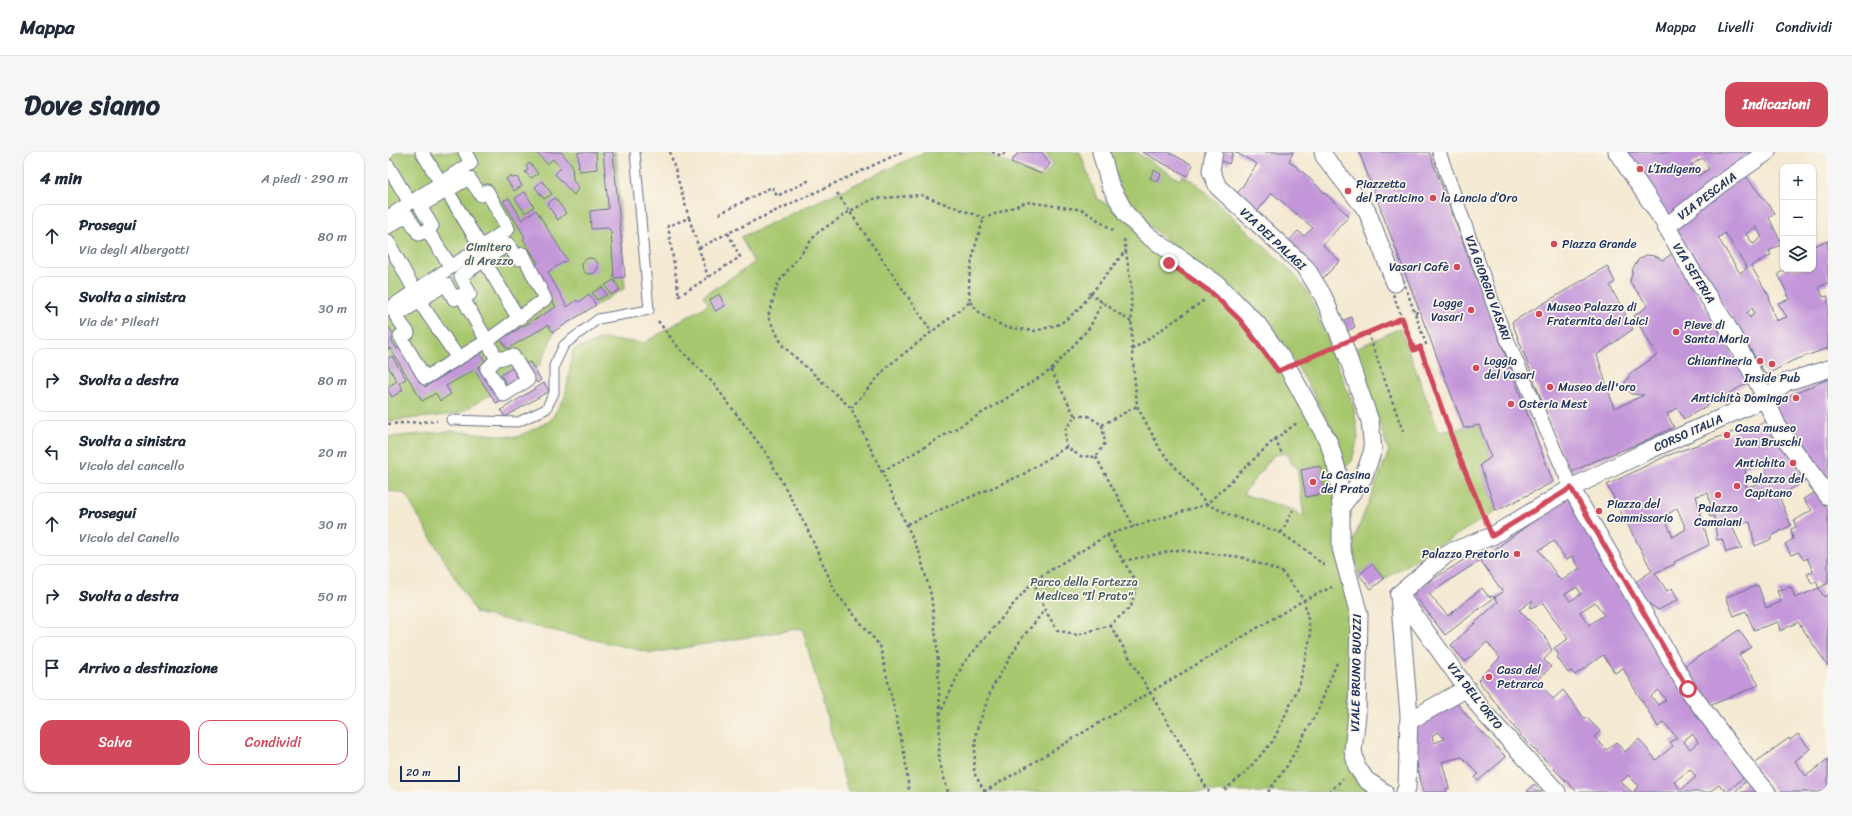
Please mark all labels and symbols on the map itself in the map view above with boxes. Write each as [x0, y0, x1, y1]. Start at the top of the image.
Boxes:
place label: L’Indigeno [1648, 158, 1701, 180]
marker: L’Indigeno [1635, 164, 1645, 174]
street label: VIA PESCAIA [1673, 166, 1742, 226]
place label: Piazzetta del Praticino [1356, 173, 1424, 209]
marker: Piazzetta del Praticino [1343, 186, 1353, 196]
place label: la Lancia d’Oro [1441, 187, 1518, 209]
marker: la Lancia d’Oro [1428, 193, 1438, 203]
street label: VIA DEI PALAGI [1235, 202, 1312, 277]
street label: VIA GIORGIO VASARI [1459, 232, 1517, 344]
place label: Piazza Grande [1562, 233, 1637, 255]
park label: Cimitero di Arezzo [464, 236, 514, 272]
street label: VIA SETERIA [1667, 238, 1722, 308]
marker: Piazza Grande [1549, 239, 1559, 249]
route end [1160, 254, 1178, 272]
place label: Vasari Cafè [1389, 256, 1449, 278]
marker: Vasari Cafè [1452, 262, 1462, 272]
place label: Logge Vasari [1431, 292, 1464, 328]
place label: Museo Palazzo di Fraternita dei Laici [1547, 296, 1649, 332]
marker: Logge Vasari [1466, 305, 1476, 315]
marker: Museo Palazzo di Fraternita dei Laici [1534, 309, 1544, 319]
place label: Pieve di Santa Maria [1684, 314, 1750, 350]
marker: Pieve di Santa Maria [1671, 327, 1681, 337]
place label: Loggia del Vasari [1484, 350, 1535, 386]
place label: Chiantineria [1687, 350, 1752, 372]
marker: Chiantineria [1755, 356, 1765, 366]
marker: Inside Pub [1767, 359, 1777, 369]
marker: Loggia del Vasari [1471, 363, 1481, 373]
place label: Inside Pub [1743, 367, 1800, 389]
place label: Museo dell'oro [1558, 376, 1636, 398]
marker: Museo dell'oro [1545, 382, 1555, 392]
place label: Antichità Dominga [1690, 387, 1789, 409]
place label: Osteria Mest [1519, 393, 1588, 415]
marker: Antichità Dominga [1791, 393, 1801, 403]
marker: Osteria Mest [1506, 399, 1516, 409]
street label: CORSO ITALIA [1650, 408, 1726, 458]
place label: Casa museo Ivan Bruschi [1734, 417, 1802, 453]
marker: Casa museo Ivan Bruschi [1722, 430, 1732, 440]
place label: Antichita [1734, 452, 1785, 474]
marker: Antichita [1788, 458, 1798, 468]
place label: La Casina del Prato [1321, 464, 1371, 500]
place label: Palazzo del Capitano [1745, 468, 1805, 504]
marker: La Casina del Prato [1308, 477, 1318, 487]
marker: Palazzo del Capitano [1732, 481, 1742, 491]
marker: Palazzo Camaiani [1713, 490, 1723, 500]
place label: Piazza del Commissario [1607, 493, 1673, 529]
place label: Palazzo Camaiani [1694, 497, 1743, 533]
marker: Piazza del Commissario [1594, 506, 1604, 516]
place label: Palazzo Pretorio [1422, 543, 1509, 565]
marker: Palazzo Pretorio [1512, 549, 1522, 559]
park label: Parco della Fortezza Medicea "Il Prato" [1030, 571, 1138, 607]
street label: VIALE BRUNO BUOZZI [1344, 613, 1368, 732]
street label: VIA DELL'ORTO [1441, 657, 1509, 735]
place label: Casa del Petrarca [1497, 659, 1544, 695]
marker: Casa del Petrarca [1484, 672, 1494, 682]
route start [1679, 680, 1697, 698]
scale bar [400, 764, 460, 783]

